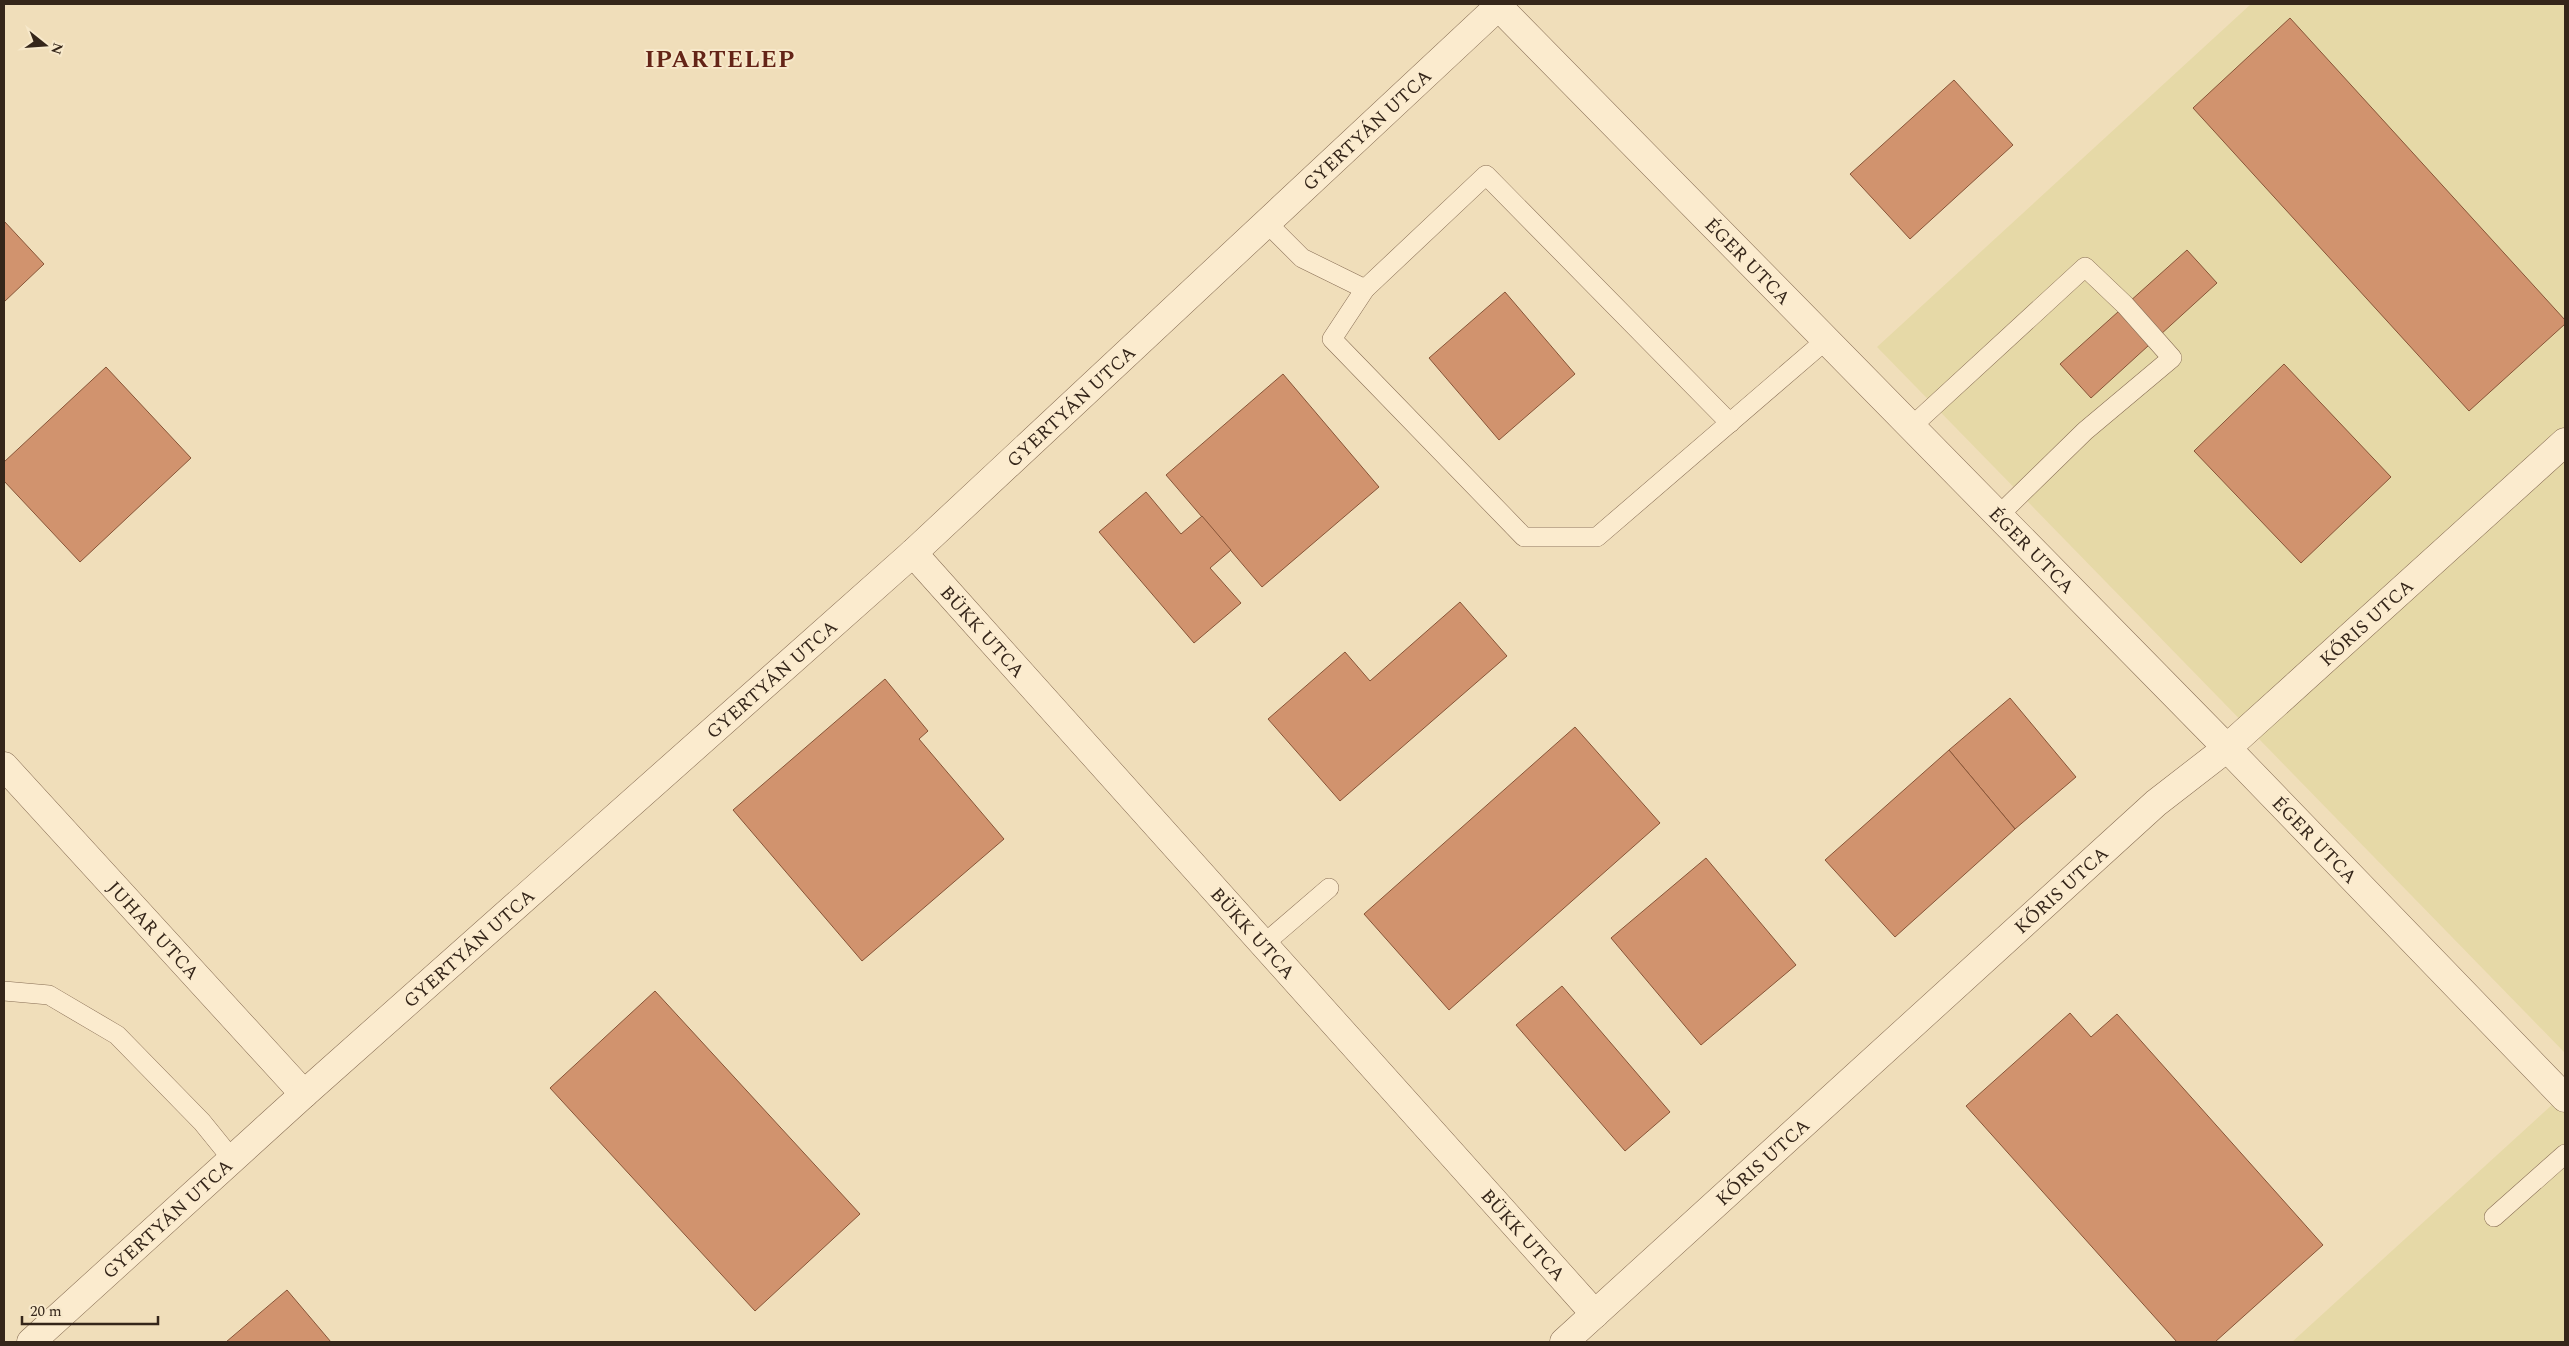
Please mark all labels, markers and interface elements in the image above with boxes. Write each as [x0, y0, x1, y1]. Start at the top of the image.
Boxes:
north arrow [20, 20, 70, 70]
text: N [45, 40, 69, 57]
district label: IPARTELEP [645, 42, 795, 78]
street label: GYERTYÁN UTCA [1296, 63, 1439, 198]
street label: ÉGER UTCA [1697, 212, 1797, 312]
street label: GYERTYÁN UTCA [1000, 339, 1143, 475]
street label: ÉGER UTCA [1981, 500, 2081, 601]
street label: KŐRIS UTCA [2313, 573, 2421, 674]
street label: BÜKK UTCA [933, 580, 1031, 685]
street label: GYERTYÁN UTCA [700, 613, 845, 746]
street label: ÉGER UTCA [2265, 790, 2364, 891]
street label: KŐRIS UTCA [2008, 840, 2116, 941]
street label: JUHAR UTCA [100, 875, 206, 987]
street label: BÜKK UTCA [1203, 881, 1302, 986]
street label: GYERTYÁN UTCA [397, 882, 542, 1015]
street label: KŐRIS UTCA [1709, 1112, 1817, 1213]
street label: GYERTYÁN UTCA [96, 1152, 240, 1286]
street label: BÜKK UTCA [1473, 1183, 1572, 1288]
scale bar [22, 1294, 159, 1326]
text: 20 m [30, 1300, 62, 1323]

